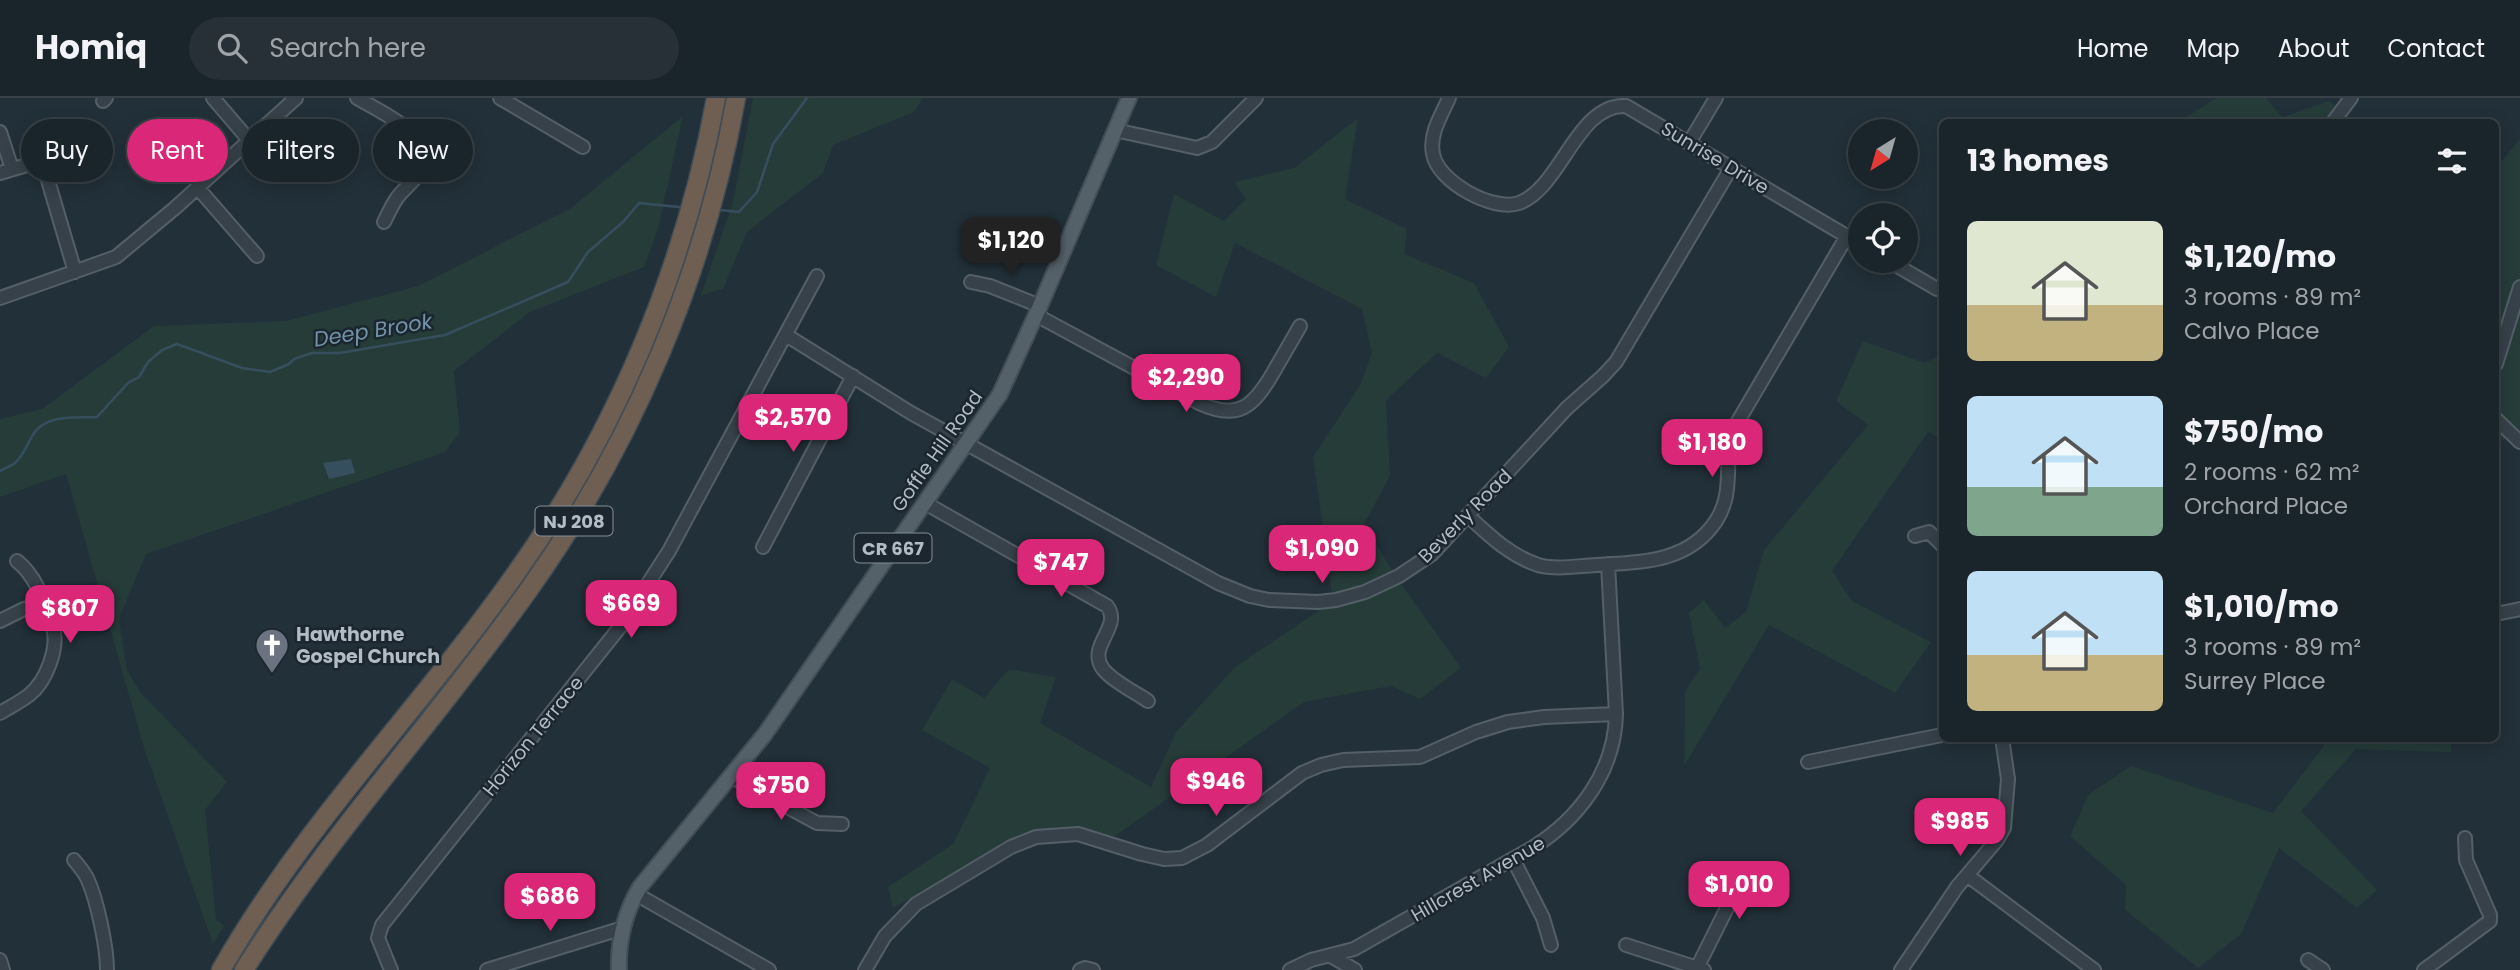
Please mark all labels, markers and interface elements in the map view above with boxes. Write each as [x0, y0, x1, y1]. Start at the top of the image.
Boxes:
search box [189, 17, 679, 80]
text: Homiq [35, 24, 147, 71]
icon: search [213, 29, 251, 67]
text: Search here [269, 30, 426, 66]
text: Home [2077, 32, 2149, 65]
text: Map [2187, 32, 2240, 65]
text: About [2278, 32, 2349, 65]
text: Contact [2387, 32, 2485, 65]
street label: Sunrise Drive [1656, 115, 1774, 201]
chip: Buy [21, 119, 113, 182]
chip: Rent [127, 119, 228, 182]
chip: Filters [242, 119, 359, 182]
chip: New [373, 119, 473, 182]
north arrow [1848, 119, 1918, 189]
map controls [1848, 119, 1918, 273]
text: 13 homes [1967, 139, 2109, 182]
icon: filters [2433, 142, 2471, 180]
button: locate [1848, 203, 1918, 273]
pin: $1,120 [954, 218, 1068, 277]
text: $1,120 [977, 224, 1045, 256]
text: $1,120/mo [2184, 235, 2336, 278]
icon: home [2023, 249, 2107, 333]
text: 3 rooms · 89 m² [2184, 281, 2361, 313]
water label: Deep Brook [312, 306, 436, 354]
text: Calvo Place [2184, 315, 2319, 347]
pin: $2,290 [1129, 354, 1243, 414]
text: $2,290 [1147, 361, 1225, 393]
street label: Goffle Hill Road [885, 385, 989, 517]
pin: $2,570 [736, 394, 850, 454]
text: $2,570 [754, 401, 832, 433]
text: $750/mo [2184, 410, 2323, 453]
pin: $1,180 [1655, 420, 1769, 479]
icon: home [2023, 424, 2107, 508]
text: $1,180 [1678, 426, 1746, 458]
text: 2 rooms · 62 m² [2184, 456, 2360, 488]
street label: Beverly Road [1412, 463, 1518, 569]
text: Orchard Place [2184, 490, 2348, 522]
road number: NJ 208 [536, 506, 612, 536]
pin: $1,090 [1265, 526, 1379, 585]
text: $1,090 [1285, 532, 1359, 564]
road number: CR 667 [854, 534, 931, 562]
pin: $747 [1020, 540, 1102, 599]
text: $747 [1033, 546, 1089, 578]
pin: $669 [590, 580, 672, 640]
text: $1,010/mo [2184, 585, 2339, 628]
pin: $807 [29, 586, 111, 645]
text: $669 [602, 587, 660, 619]
text: $807 [41, 592, 99, 624]
icon: home [2023, 599, 2107, 683]
place label: Hawthorne Gospel Church [296, 621, 440, 670]
church icon: Hawthorne Gospel Church [253, 626, 291, 675]
text: 3 rooms · 89 m² [2184, 631, 2361, 663]
text: Surrey Place [2184, 665, 2325, 697]
street label: Horizon Terrace [476, 670, 590, 802]
pin: $946 [1175, 758, 1257, 818]
pin: $750 [740, 762, 822, 822]
text: $946 [1186, 765, 1246, 797]
text: $750 [752, 769, 810, 801]
pin: $985 [1919, 798, 2001, 858]
text: $985 [1930, 805, 1990, 837]
street label: Hillcrest Avenue [1406, 830, 1550, 928]
pin: $1,010 [1682, 862, 1796, 921]
text: $1,010 [1704, 868, 1774, 900]
pin: $686 [509, 874, 591, 933]
text: $686 [520, 880, 580, 912]

